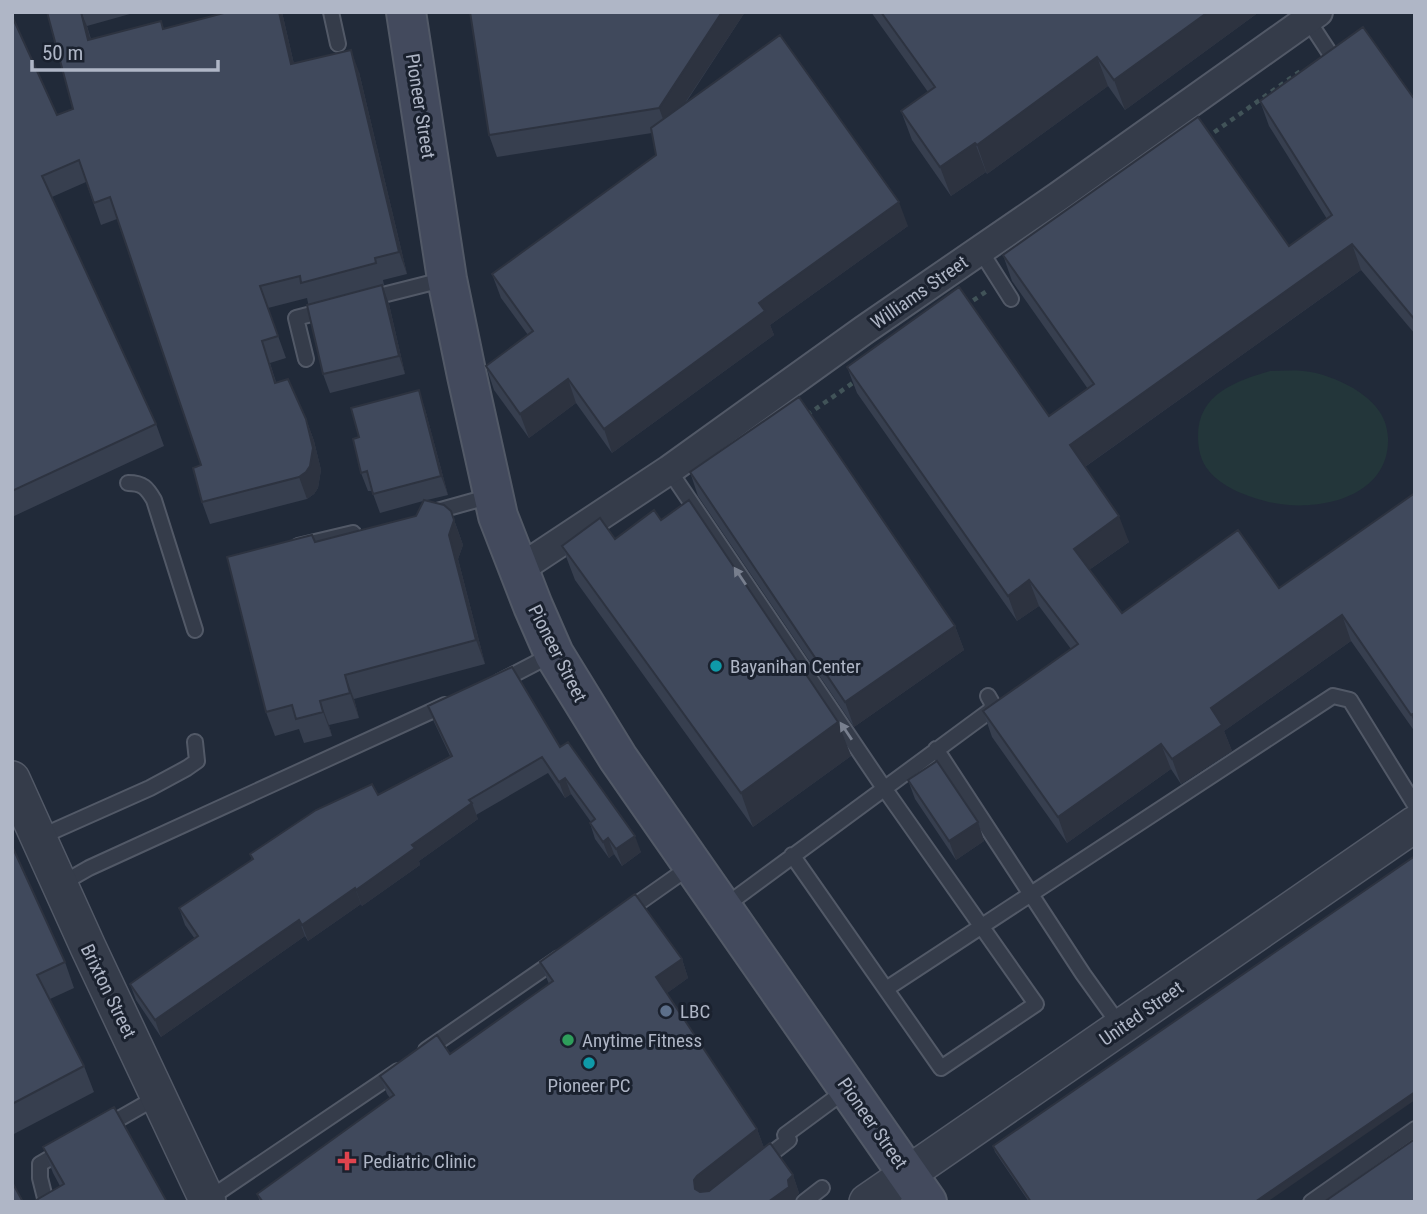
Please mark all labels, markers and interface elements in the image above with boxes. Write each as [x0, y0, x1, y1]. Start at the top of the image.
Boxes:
scale bar [32, 28, 217, 72]
text: 50 m [42, 41, 83, 65]
street label: Pioneer Street [401, 52, 440, 160]
street label: Williams Street [866, 251, 972, 334]
one-way arrow [733, 567, 747, 585]
street label: Pioneer Street [523, 601, 592, 706]
place label: Bayanihan Center [730, 655, 861, 678]
marker: Bayanihan Center [708, 658, 724, 674]
one-way arrow [839, 722, 853, 740]
street label: Brixton Street [76, 940, 141, 1042]
street label: United Street [1095, 976, 1188, 1051]
place label: LBC [680, 1000, 710, 1023]
marker: LBC [658, 1003, 674, 1019]
place label: Anytime Fitness [582, 1029, 702, 1052]
marker: Anytime Fitness [560, 1032, 576, 1048]
marker: Pioneer PC [581, 1055, 597, 1071]
street label: Pioneer Street [833, 1073, 912, 1173]
place label: Pioneer PC [548, 1074, 630, 1097]
place label: Pediatric Clinic [363, 1150, 476, 1173]
marker: Pediatric Clinic [337, 1151, 357, 1171]

